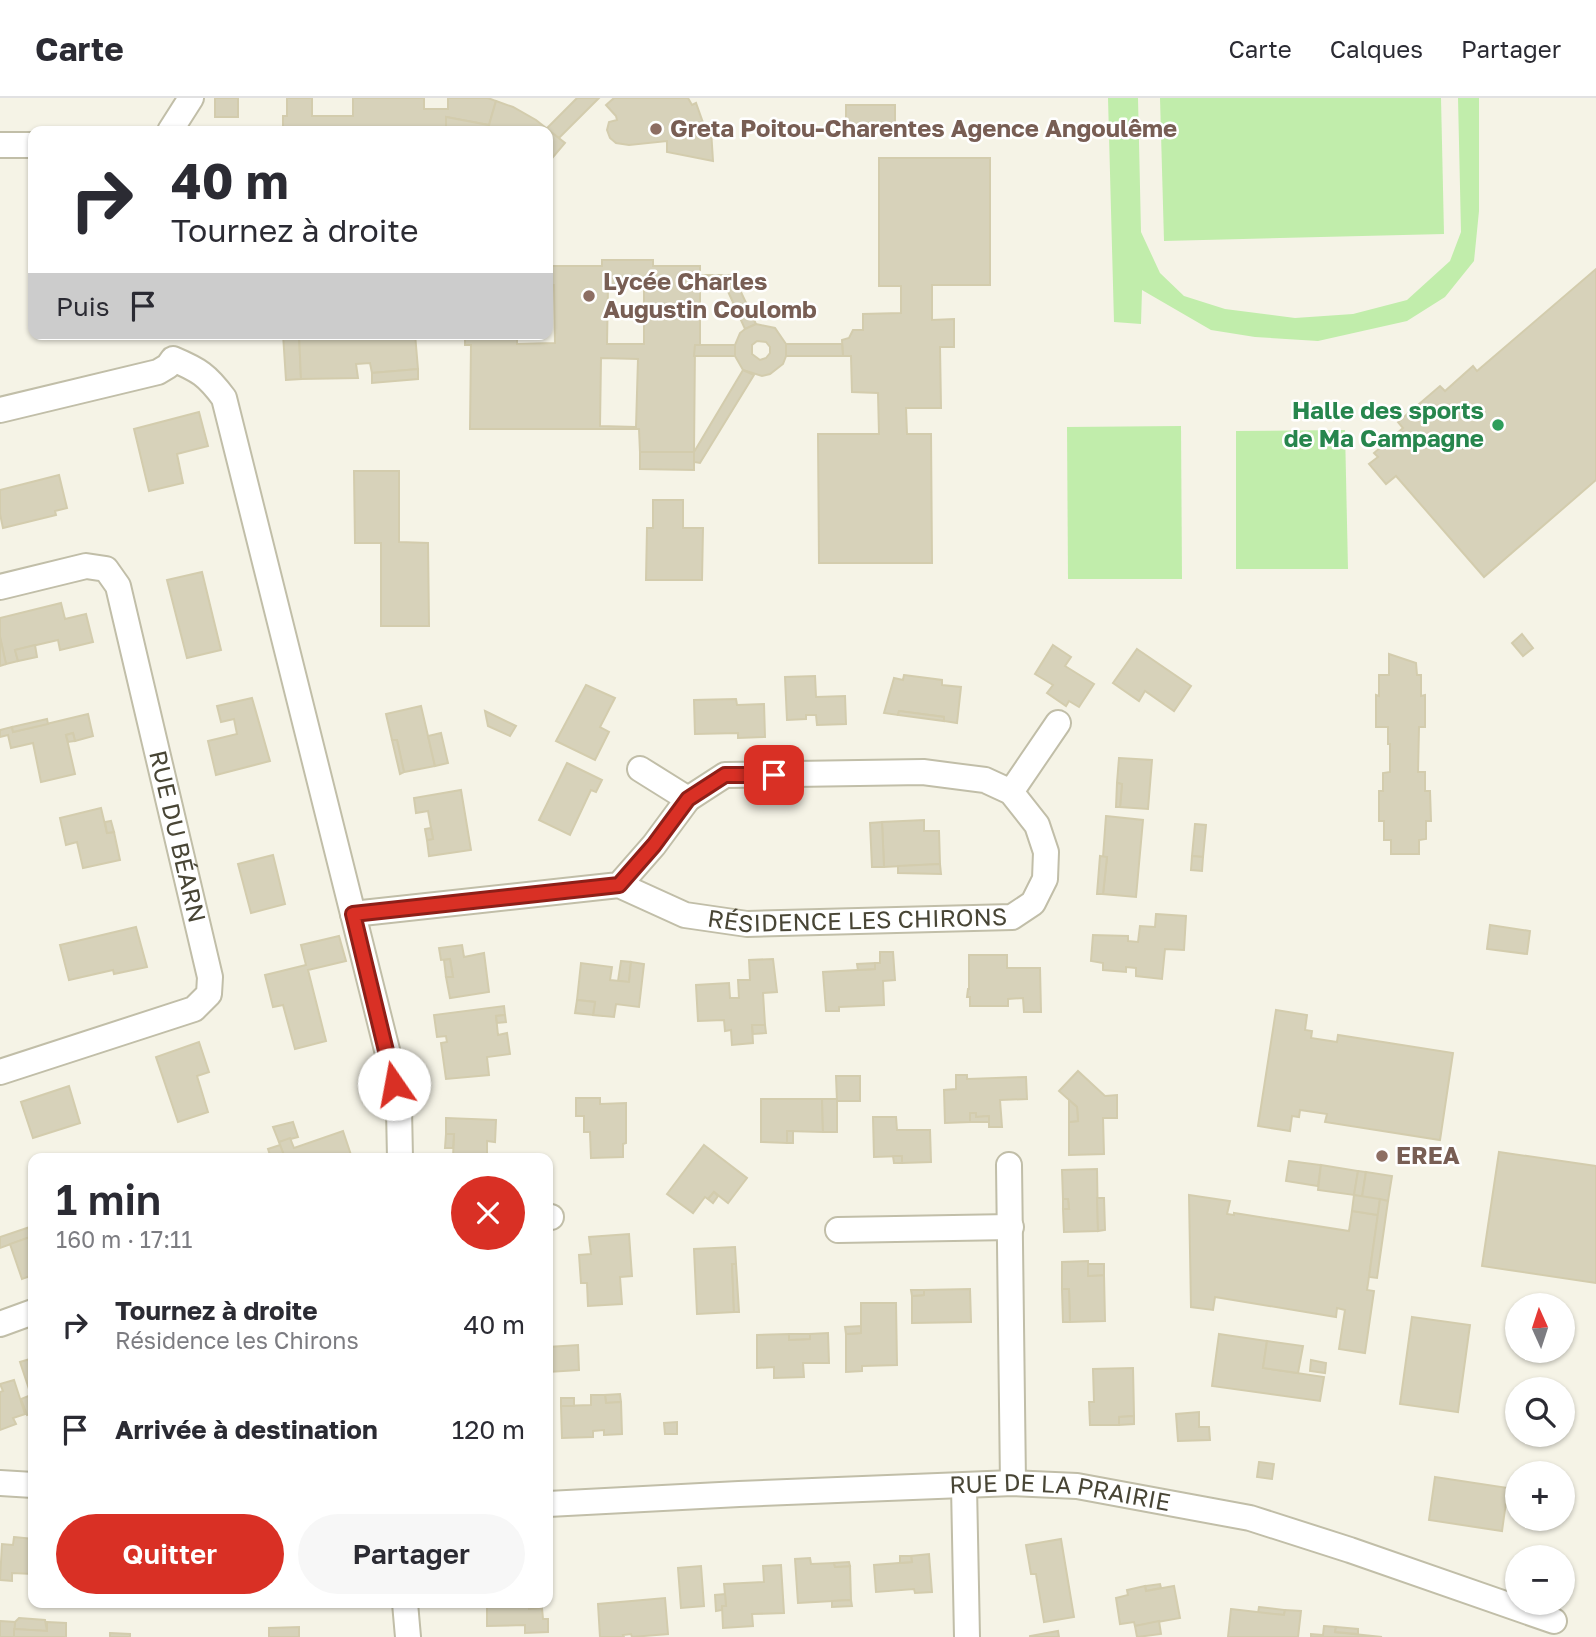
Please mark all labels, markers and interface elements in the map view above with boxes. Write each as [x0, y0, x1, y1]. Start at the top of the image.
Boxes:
text: Carte [35, 29, 124, 68]
text: Carte [1228, 34, 1292, 63]
text: Calques [1330, 34, 1423, 63]
text: Partager [1461, 34, 1561, 63]
place label: Greta Poitou-Charentes Agence Angoulême [670, 113, 1177, 142]
marker: Greta Poitou-Charentes Agence Angoulême [648, 121, 664, 137]
text: 40 m [171, 151, 289, 210]
icon: right [56, 154, 147, 245]
text: Tournez à droite [171, 211, 419, 249]
place label: Lycée Charles Augustin Coulomb [603, 266, 817, 323]
icon: arrive [124, 287, 162, 325]
marker: Lycée Charles Augustin Coulomb [581, 288, 597, 304]
text: Puis [56, 291, 110, 322]
place label: Halle des sports de Ma Campagne [1284, 395, 1484, 452]
marker: Halle des sports de Ma Campagne [1490, 417, 1506, 433]
pin [744, 745, 804, 805]
street label: RUE DU BÉARN [144, 747, 213, 925]
icon: arrive [755, 756, 793, 794]
street label: RÉSIDENCE LES CHIRONS [706, 901, 1008, 938]
position arrow [357, 1047, 431, 1121]
place label: EREA [1396, 1140, 1460, 1169]
marker: EREA [1374, 1148, 1390, 1164]
text: 1 min [56, 1174, 161, 1224]
button: close [451, 1176, 525, 1250]
text: 160 m · 17:11 [56, 1225, 192, 1253]
north arrow [1505, 1293, 1575, 1363]
map controls [1505, 1293, 1575, 1615]
text: Tournez à droite [115, 1295, 318, 1326]
icon: right [56, 1306, 94, 1344]
text: 40 m [464, 1309, 525, 1340]
text: Résidence les Chirons [115, 1326, 359, 1354]
button: search [1505, 1377, 1575, 1447]
icon: arrive [56, 1411, 94, 1449]
text: Arrivée à destination [115, 1414, 378, 1445]
text: 120 m [452, 1414, 525, 1445]
button: + [1505, 1461, 1575, 1531]
street label: RUE DE LA PRAIRIE [949, 1467, 1173, 1516]
button: Quitter [56, 1514, 284, 1594]
button: Partager [298, 1514, 525, 1594]
button: − [1505, 1545, 1575, 1615]

